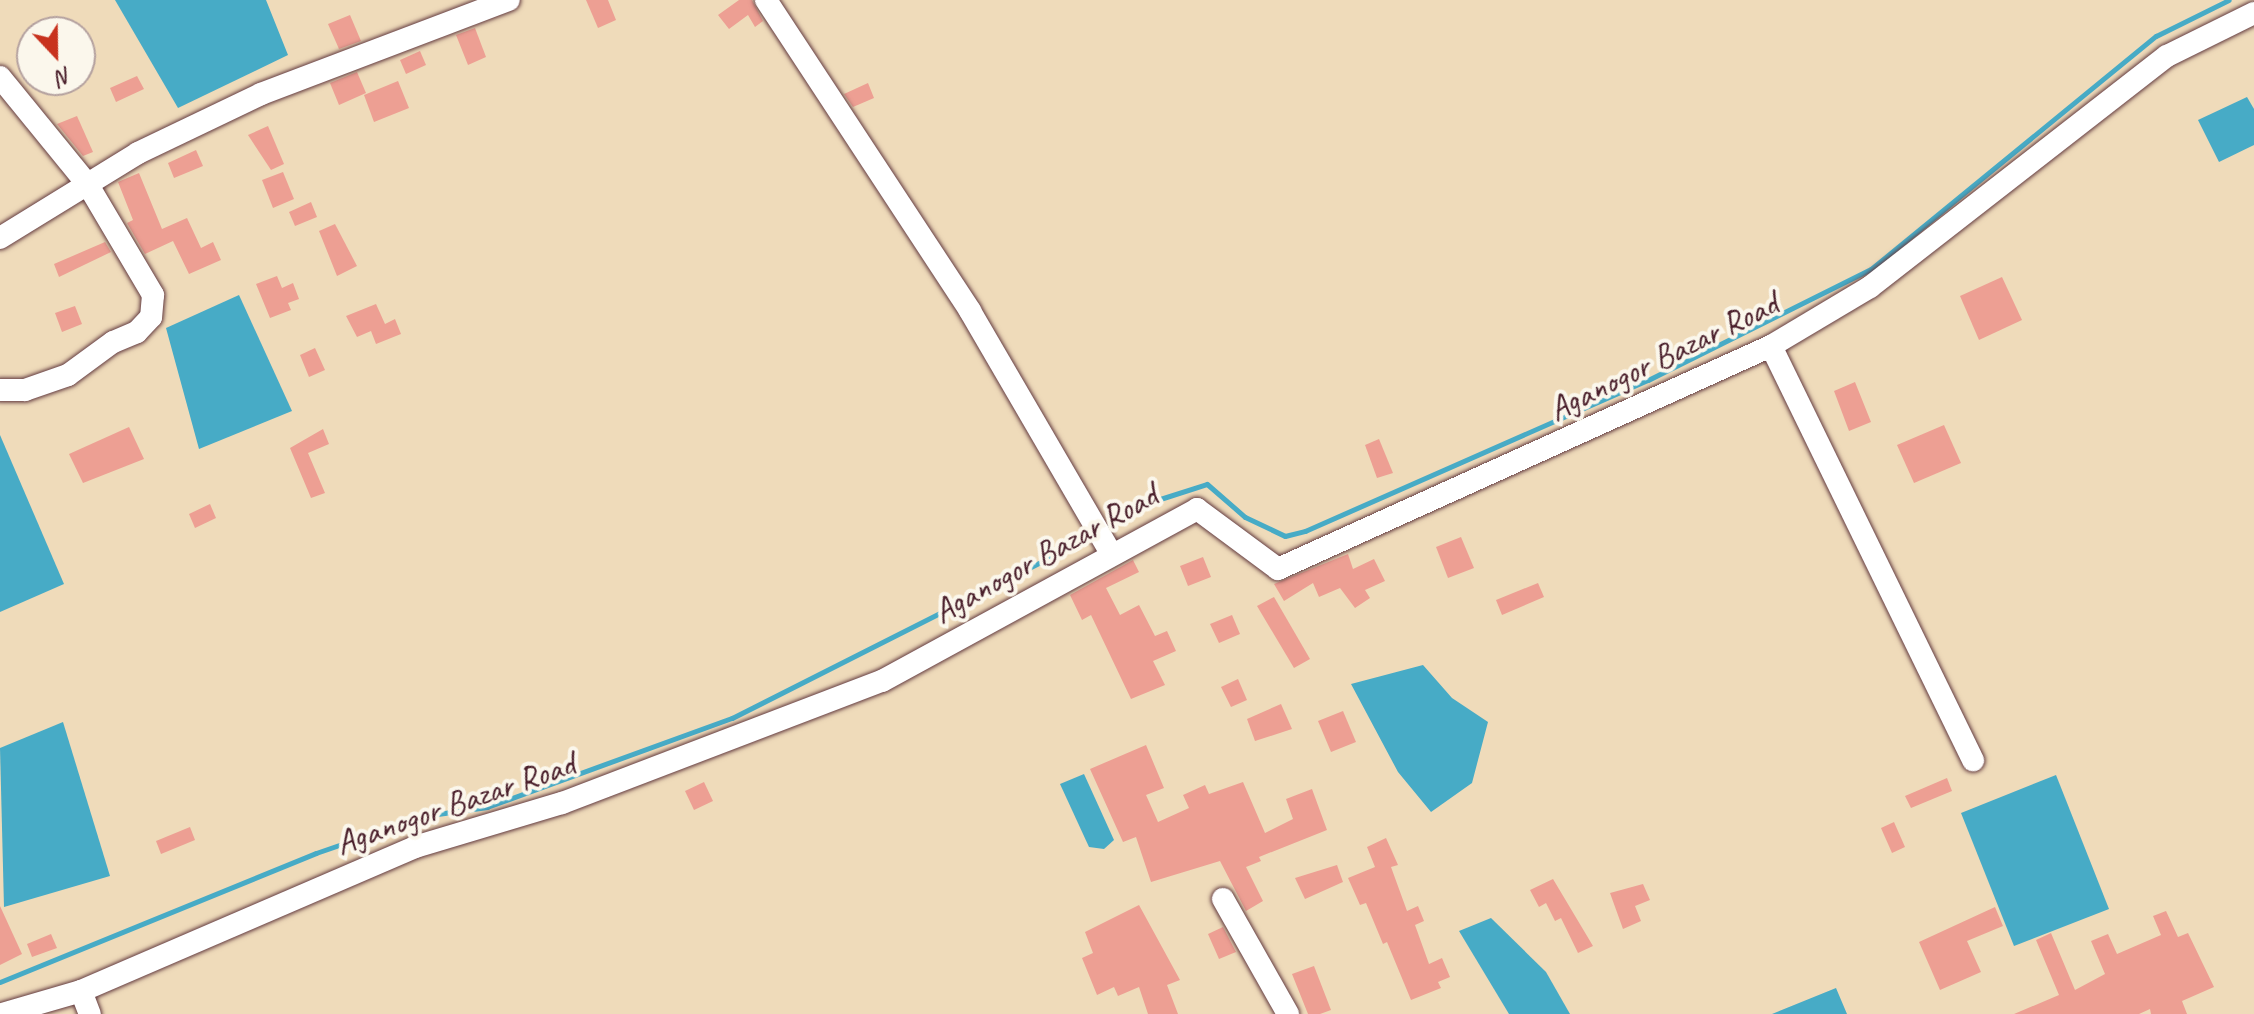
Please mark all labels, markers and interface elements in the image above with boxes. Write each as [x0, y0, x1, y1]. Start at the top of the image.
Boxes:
north arrow [16, 16, 96, 96]
text: N [53, 61, 76, 92]
street label: Aganogor Bazar Road [1542, 283, 1784, 429]
street label: Aganogor Bazar Road [926, 475, 1164, 631]
street label: Aganogor Bazar Road [330, 743, 580, 863]

